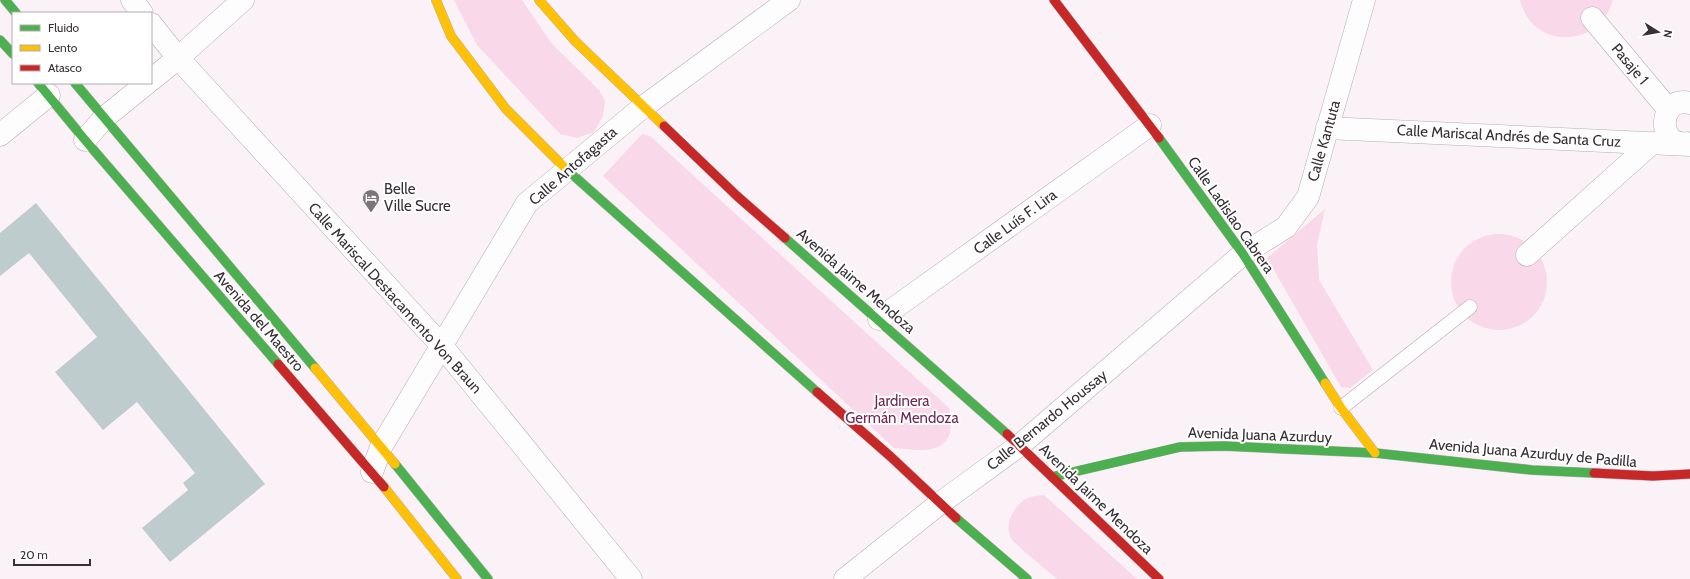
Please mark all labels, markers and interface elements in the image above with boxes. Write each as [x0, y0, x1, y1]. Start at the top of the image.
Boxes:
legend [12, 12, 152, 84]
north arrow [1638, 12, 1678, 52]
text: Fluido [48, 20, 80, 35]
text: N [1660, 29, 1675, 39]
text: Lento [48, 40, 78, 55]
street label: Pasaje 1 [1608, 40, 1652, 88]
text: Atasco [48, 60, 82, 75]
street label: Calle Kantuta [1304, 98, 1344, 184]
street label: Calle Mariscal Andrés de Santa Cruz [1396, 121, 1622, 151]
street label: Calle Antofagasta [525, 122, 621, 209]
street label: Calle Ladislao Cabrera [1184, 153, 1278, 277]
place label: Belle Ville Sucre [384, 180, 451, 215]
street label: Calle Luís F. Lira [970, 185, 1061, 258]
hotel icon: Belle Ville Sucre [361, 188, 381, 213]
street label: Calle Mariscal Destacamento Von Braun [304, 199, 486, 397]
street label: Avenida Jaime Mendoza [793, 225, 920, 338]
street label: Avenida del Maestro [210, 267, 308, 375]
street label: Calle Bernardo Houssay [983, 366, 1111, 474]
park label: Jardinera Germán Mendoza [845, 392, 959, 427]
street label: Avenida Juana Azurduy [1188, 423, 1333, 447]
street label: Avenida Juana Azurduy de Padilla [1428, 435, 1638, 471]
street label: Avenida Jaime Mendoza [1035, 440, 1157, 559]
scale bar [14, 541, 90, 567]
text: 20 m [20, 547, 48, 562]

